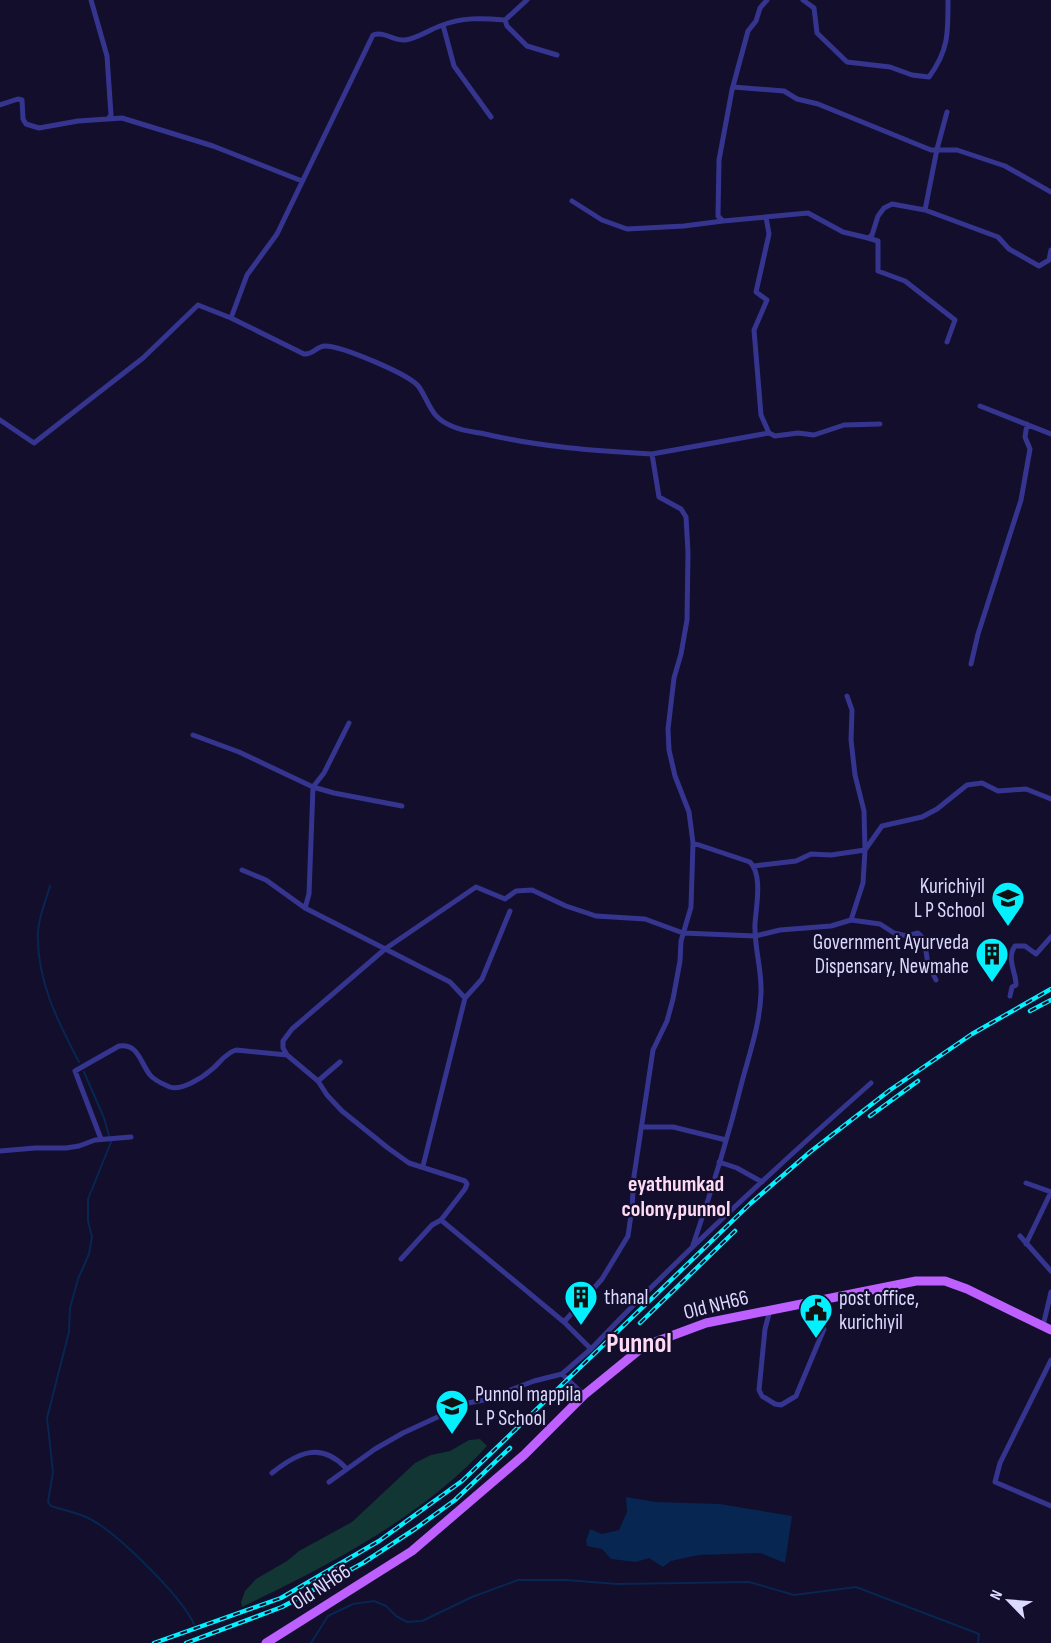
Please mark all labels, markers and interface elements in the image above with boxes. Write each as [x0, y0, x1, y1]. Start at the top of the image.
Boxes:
place label: Kurichiyil L P School [914, 874, 985, 923]
school or university icon: Kurichiyil L P School [990, 880, 1026, 927]
place label: Government Ayurveda Dispensary, Newmahe [813, 930, 969, 979]
building icon: Government Ayurveda Dispensary, Newmahe [974, 936, 1010, 983]
district label: eyathumkad colony,punnol [622, 1171, 730, 1223]
building icon: thanal [563, 1279, 599, 1326]
place label: thanal [604, 1285, 648, 1310]
street label: Old NH66 [681, 1285, 751, 1325]
place label: post office, kurichiyil [839, 1286, 919, 1335]
public building icon: post office, kurichiyil [798, 1292, 834, 1339]
district label: Punnol [606, 1328, 672, 1360]
place label: Punnol mappila L P School [475, 1382, 581, 1431]
school or university icon: Punnol mappila L P School [434, 1388, 470, 1435]
street label: Old NH66 [286, 1559, 356, 1615]
north arrow [979, 1571, 1039, 1631]
text: N [986, 1587, 1007, 1603]

